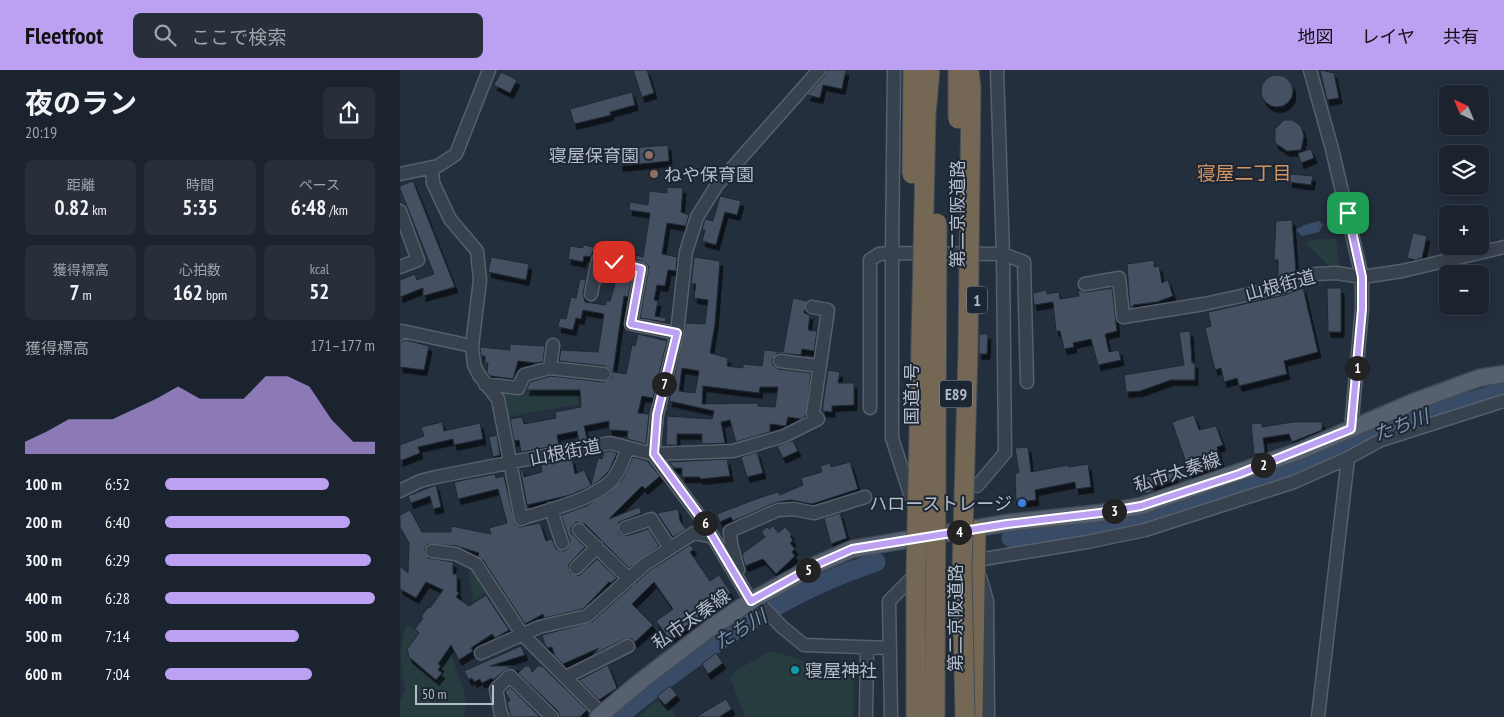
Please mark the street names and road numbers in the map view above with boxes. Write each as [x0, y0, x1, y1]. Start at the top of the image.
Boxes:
street label: 第二京阪道路 [946, 160, 969, 268]
street label: 山根街道 [1242, 265, 1318, 305]
road number: 1 [967, 286, 987, 314]
street label: 国道1号 [900, 363, 923, 425]
road number: E89 [940, 380, 972, 408]
street label: 山根街道 [527, 434, 603, 470]
street label: 私市太秦線 [1131, 447, 1223, 497]
street label: 第二京阪道路 [944, 564, 967, 672]
street label: 私市太秦線 [648, 584, 734, 654]

